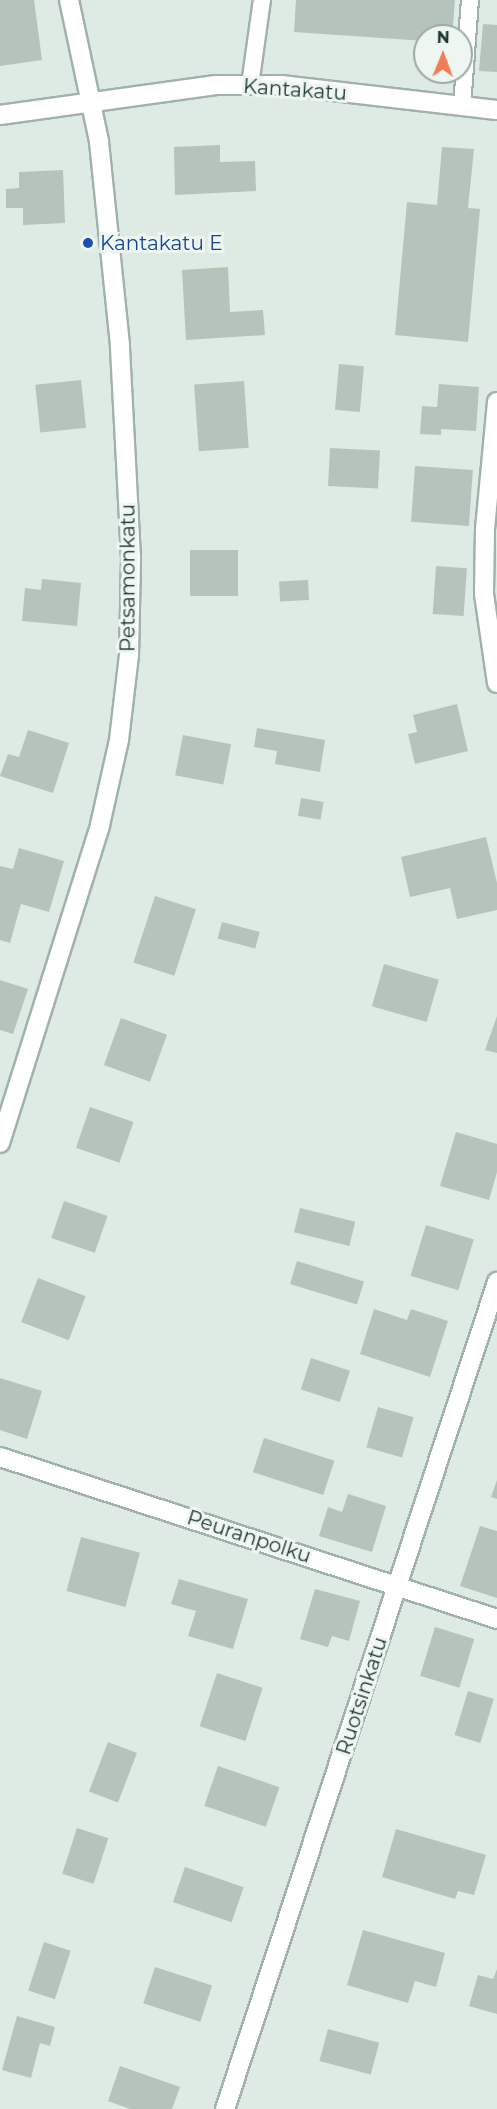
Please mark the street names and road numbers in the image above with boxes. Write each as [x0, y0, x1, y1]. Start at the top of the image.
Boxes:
street label: Kantakatu [242, 74, 348, 106]
street label: Petsamonkatu [116, 504, 140, 652]
street label: Peuranpolku [184, 1506, 314, 1568]
street label: Ruotsinkatu [332, 1634, 392, 1758]

